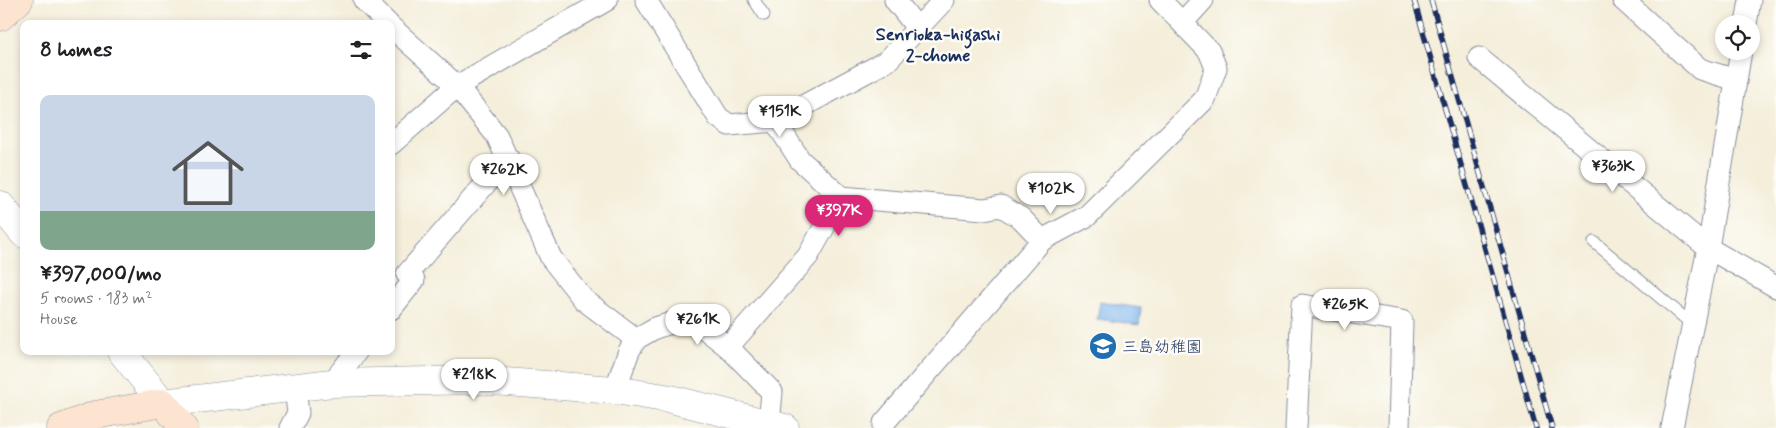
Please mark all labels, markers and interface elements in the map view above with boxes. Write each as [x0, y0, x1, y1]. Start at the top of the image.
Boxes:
map controls [1715, 15, 1760, 60]
button: locate [1715, 15, 1760, 60]
district label: Senrioka-higashi 2-chome [876, 23, 1000, 68]
text: 8 homes [40, 36, 112, 64]
icon: filters [347, 36, 375, 64]
pin: ¥151K [745, 96, 815, 138]
text: ¥151K [759, 101, 801, 122]
icon: home [163, 128, 253, 218]
pin: ¥363K [1578, 150, 1648, 193]
pin: ¥262K [469, 154, 539, 196]
text: ¥363K [1591, 156, 1635, 177]
text: ¥262K [481, 159, 527, 180]
pin: ¥102K [1016, 172, 1086, 215]
text: ¥102K [1028, 178, 1074, 199]
pin: ¥397K [804, 194, 874, 237]
text: ¥397K [816, 200, 862, 221]
text: ¥397,000/mo [40, 260, 162, 288]
text: 5 rooms · 183 m² [40, 288, 152, 309]
pin: ¥265K [1310, 288, 1380, 331]
text: ¥265K [1322, 294, 1368, 315]
pin: ¥261K [663, 304, 733, 346]
text: House [40, 309, 78, 330]
text: ¥261K [676, 309, 720, 330]
school or university icon: 三島幼稚園 [1088, 331, 1118, 361]
place label: 三島幼稚園 [1122, 337, 1202, 358]
pin: ¥218K [439, 358, 509, 401]
text: ¥218K [452, 364, 496, 385]

